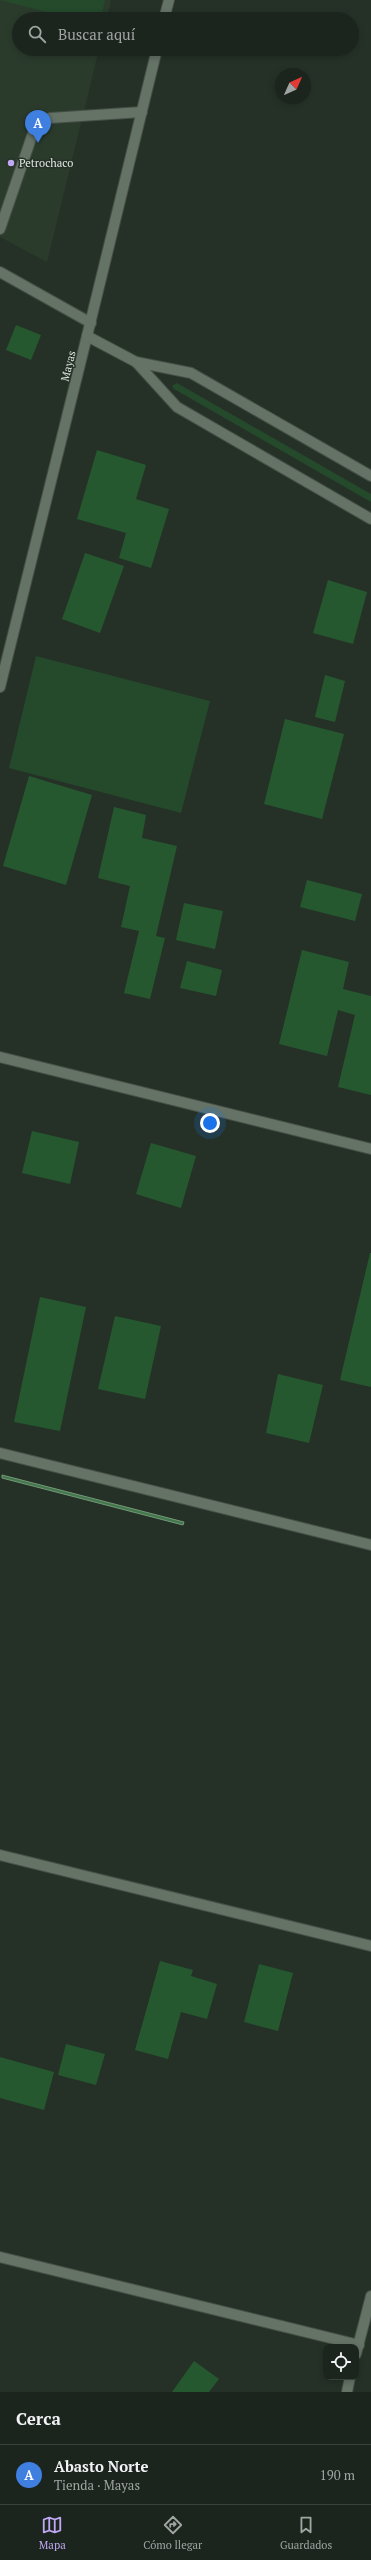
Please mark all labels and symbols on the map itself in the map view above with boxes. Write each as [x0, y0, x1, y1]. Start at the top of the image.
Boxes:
north arrow [275, 68, 311, 104]
pin: A [25, 110, 51, 143]
place label: Petrochaco [19, 156, 73, 170]
marker: Petrochaco [6, 158, 16, 168]
street label: Mayas [57, 349, 79, 383]
your location [200, 1113, 220, 1133]

